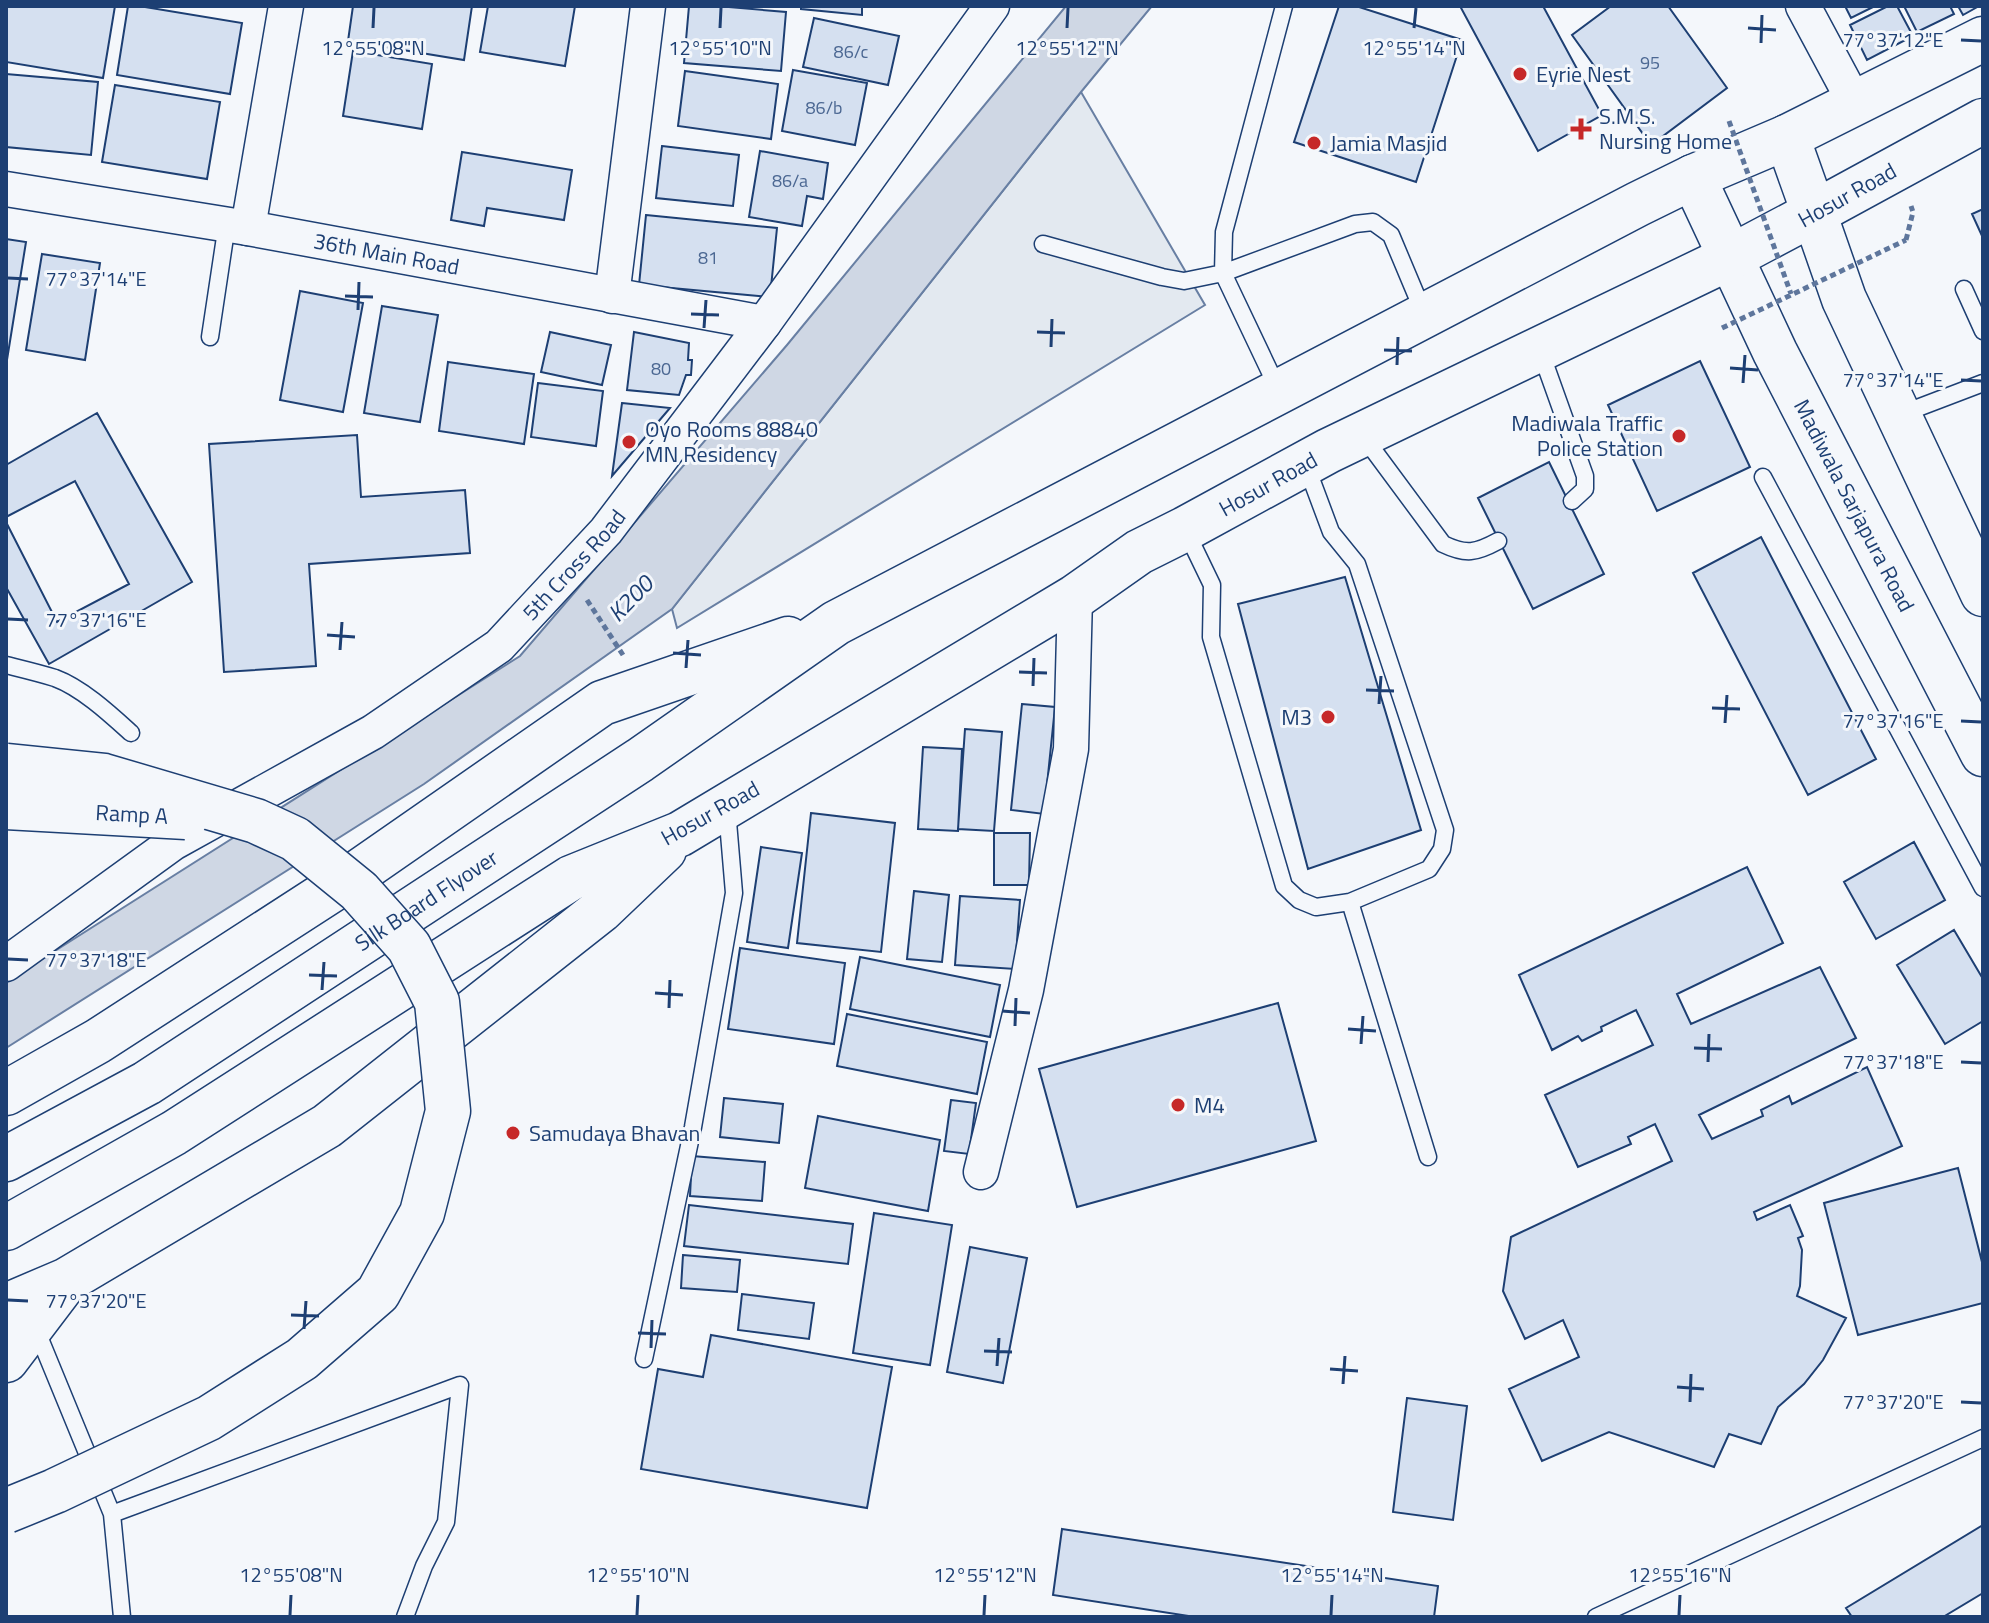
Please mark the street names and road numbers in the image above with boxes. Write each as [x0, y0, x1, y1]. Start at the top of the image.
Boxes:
street label: Hosur Road [1791, 154, 1903, 236]
street label: 36th Main Road [311, 223, 462, 284]
street label: Madiwala Sarjapura Road [1785, 393, 1924, 618]
street label: Hosur Road [1212, 443, 1324, 525]
street label: 5th Cross Road [514, 502, 634, 628]
street label: Hosur Road [654, 772, 766, 854]
street label: Ramp A [95, 795, 169, 833]
street label: Silk Board Flyover [348, 840, 505, 959]

